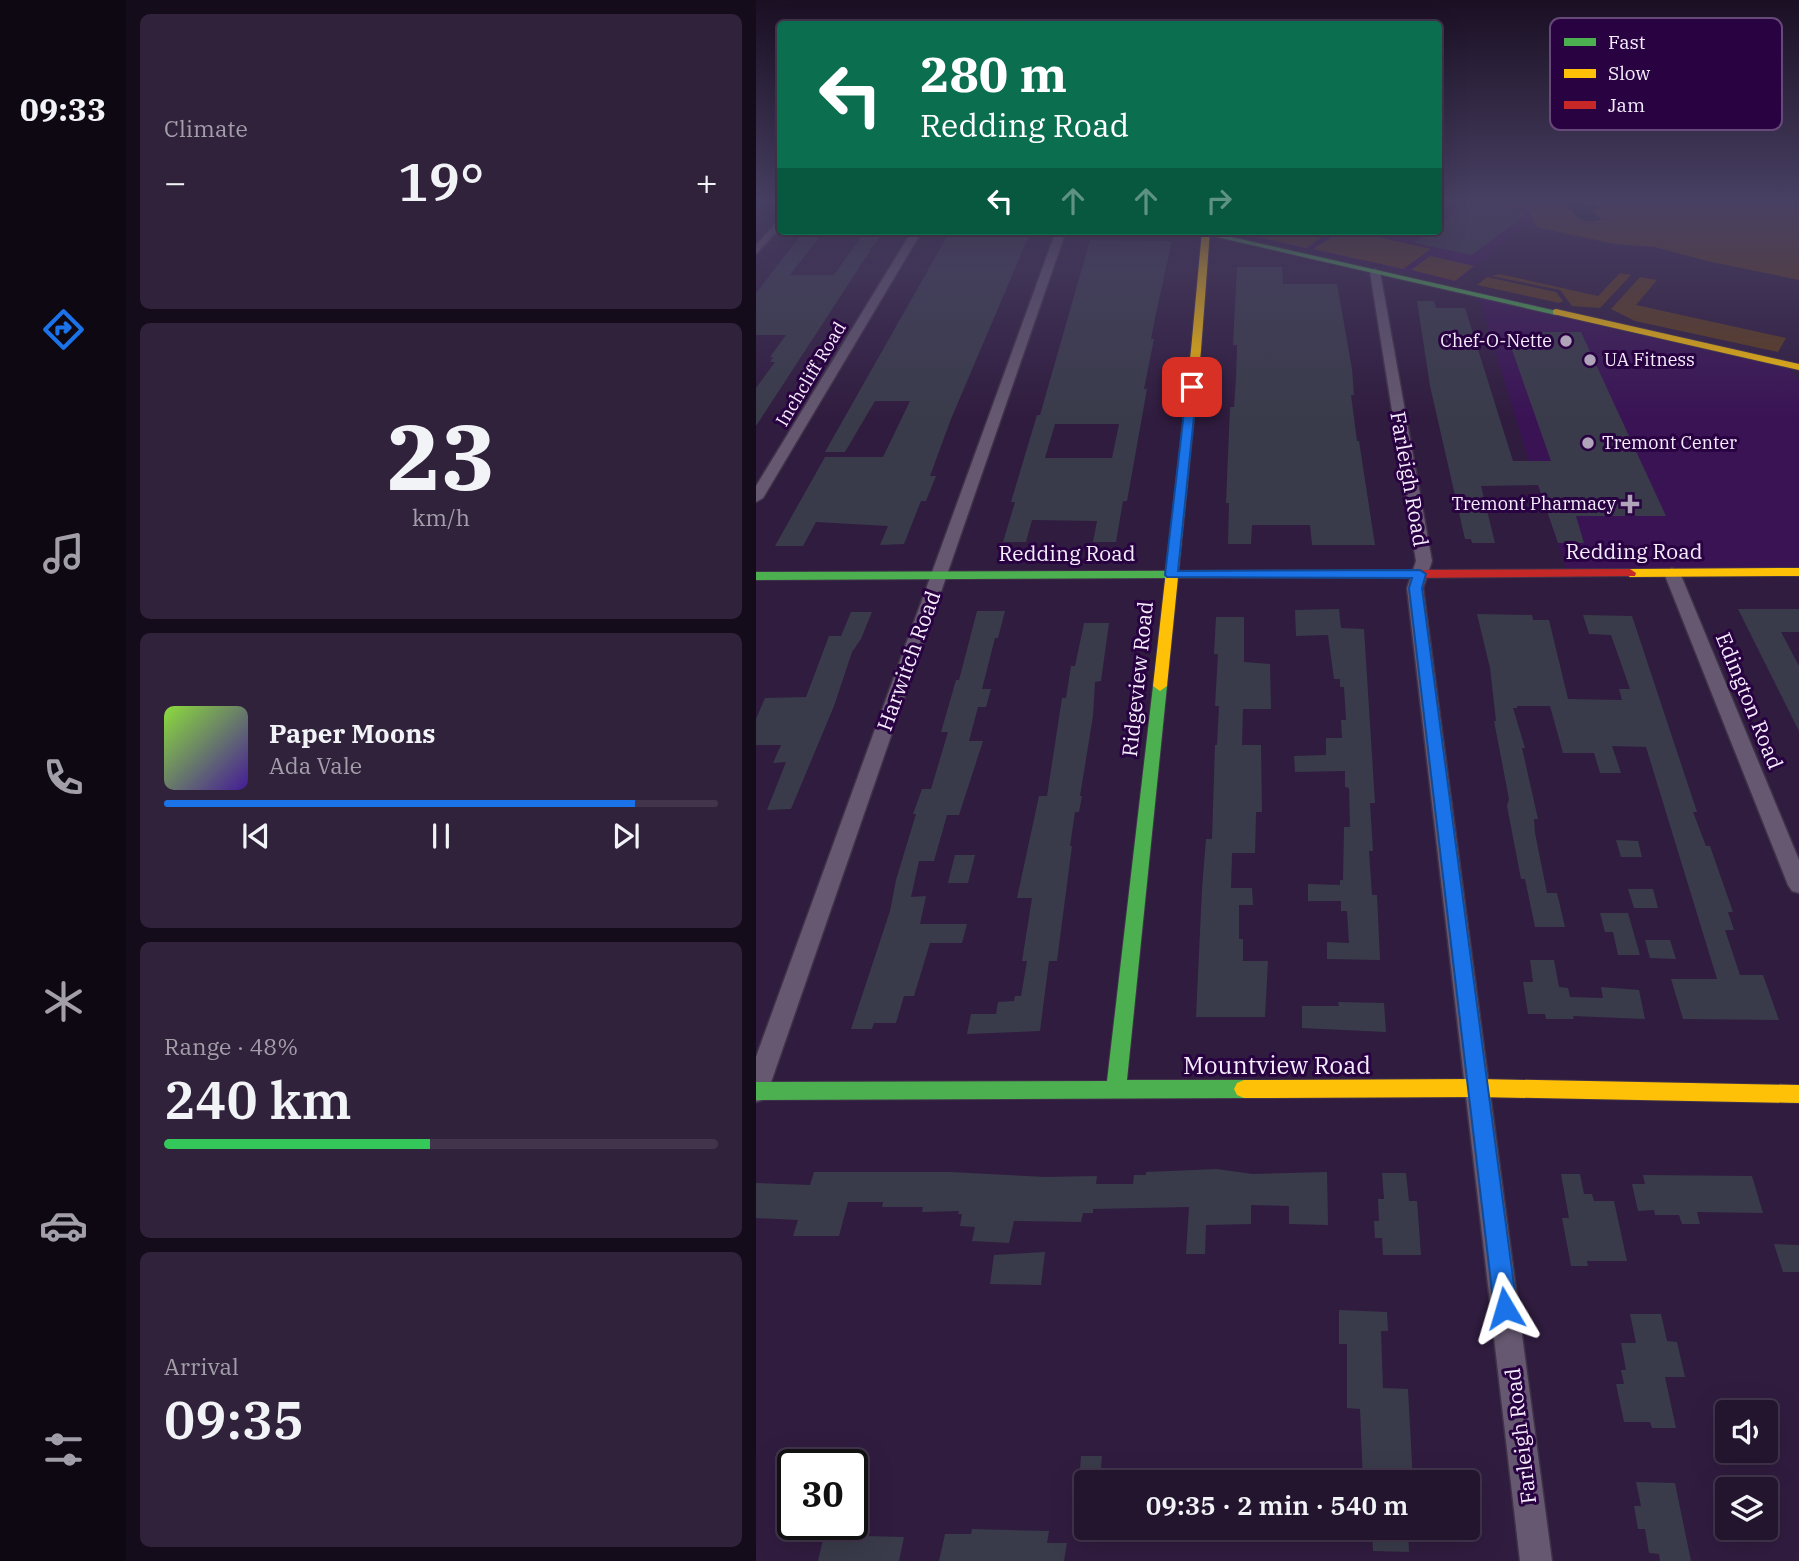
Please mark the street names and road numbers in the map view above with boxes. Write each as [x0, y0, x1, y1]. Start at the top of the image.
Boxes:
street label: Inchcliff Road [770, 317, 851, 430]
street label: Farleigh Road [1384, 409, 1436, 549]
street label: Redding Road [1565, 537, 1703, 565]
street label: Redding Road [998, 539, 1136, 567]
street label: Harwitch Road [870, 587, 946, 735]
street label: Ridgeview Road [1115, 599, 1159, 758]
street label: Edington Road [1710, 628, 1790, 773]
street label: Mountview Road [1183, 1049, 1371, 1081]
street label: Farleigh Road [1498, 1366, 1542, 1506]

